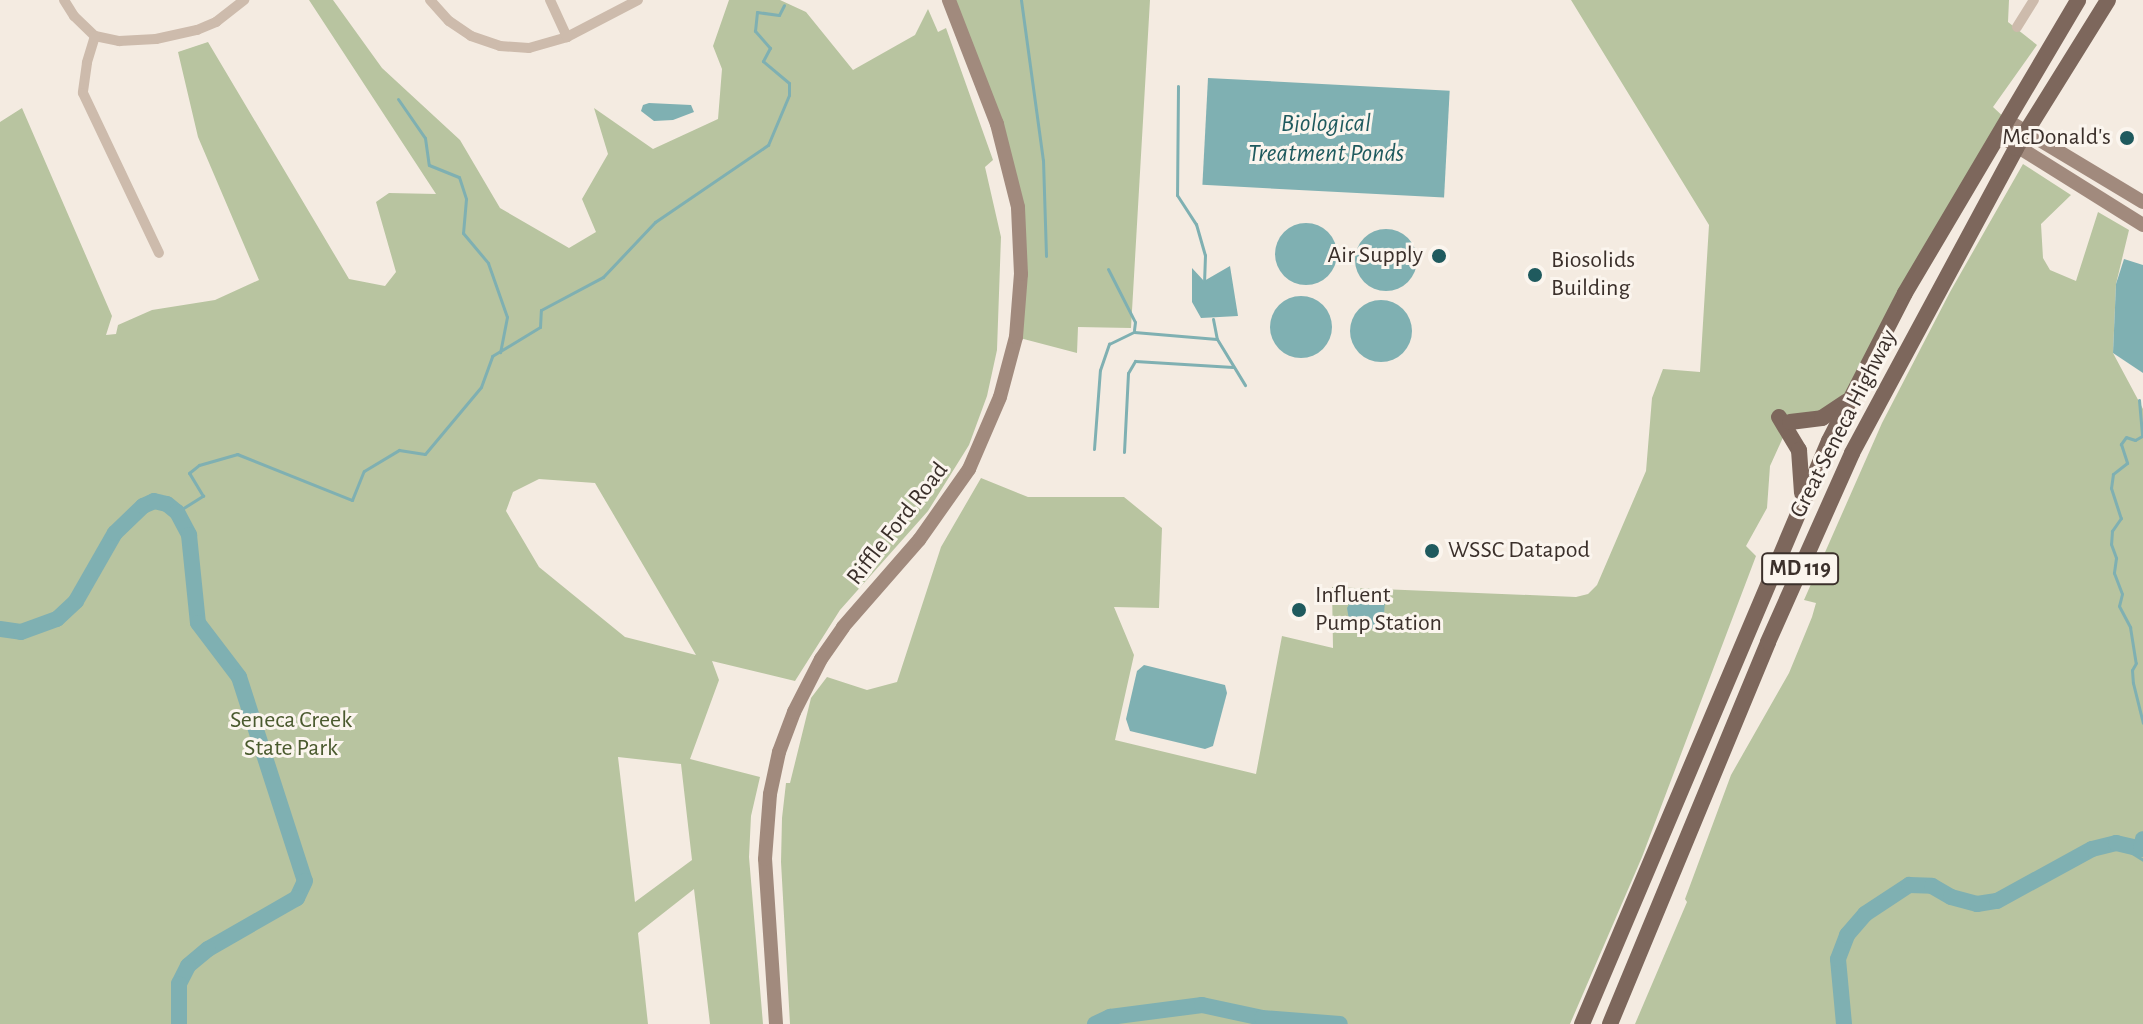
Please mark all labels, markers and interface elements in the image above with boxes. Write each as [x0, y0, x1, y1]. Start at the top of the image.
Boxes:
water label: Biological Treatment Ponds [1248, 108, 1404, 170]
place label: McDonald's [2002, 124, 2111, 152]
marker: McDonald's [2118, 129, 2136, 147]
place label: Air Supply [1327, 242, 1423, 270]
marker: Air Supply [1430, 247, 1448, 265]
place label: Biosolids Building [1551, 247, 1635, 303]
marker: Biosolids Building [1526, 266, 1544, 284]
street label: Great Seneca Highway [1784, 325, 1904, 523]
street label: Riffle Ford Road [841, 457, 955, 591]
place label: WSSC Datapod [1448, 537, 1590, 565]
marker: WSSC Datapod [1423, 542, 1441, 560]
road number: MD 119 [1760, 551, 1840, 587]
place label: Influent Pump Station [1315, 582, 1442, 638]
marker: Influent Pump Station [1290, 601, 1308, 619]
park label: Seneca Creek State Park [230, 707, 352, 763]

